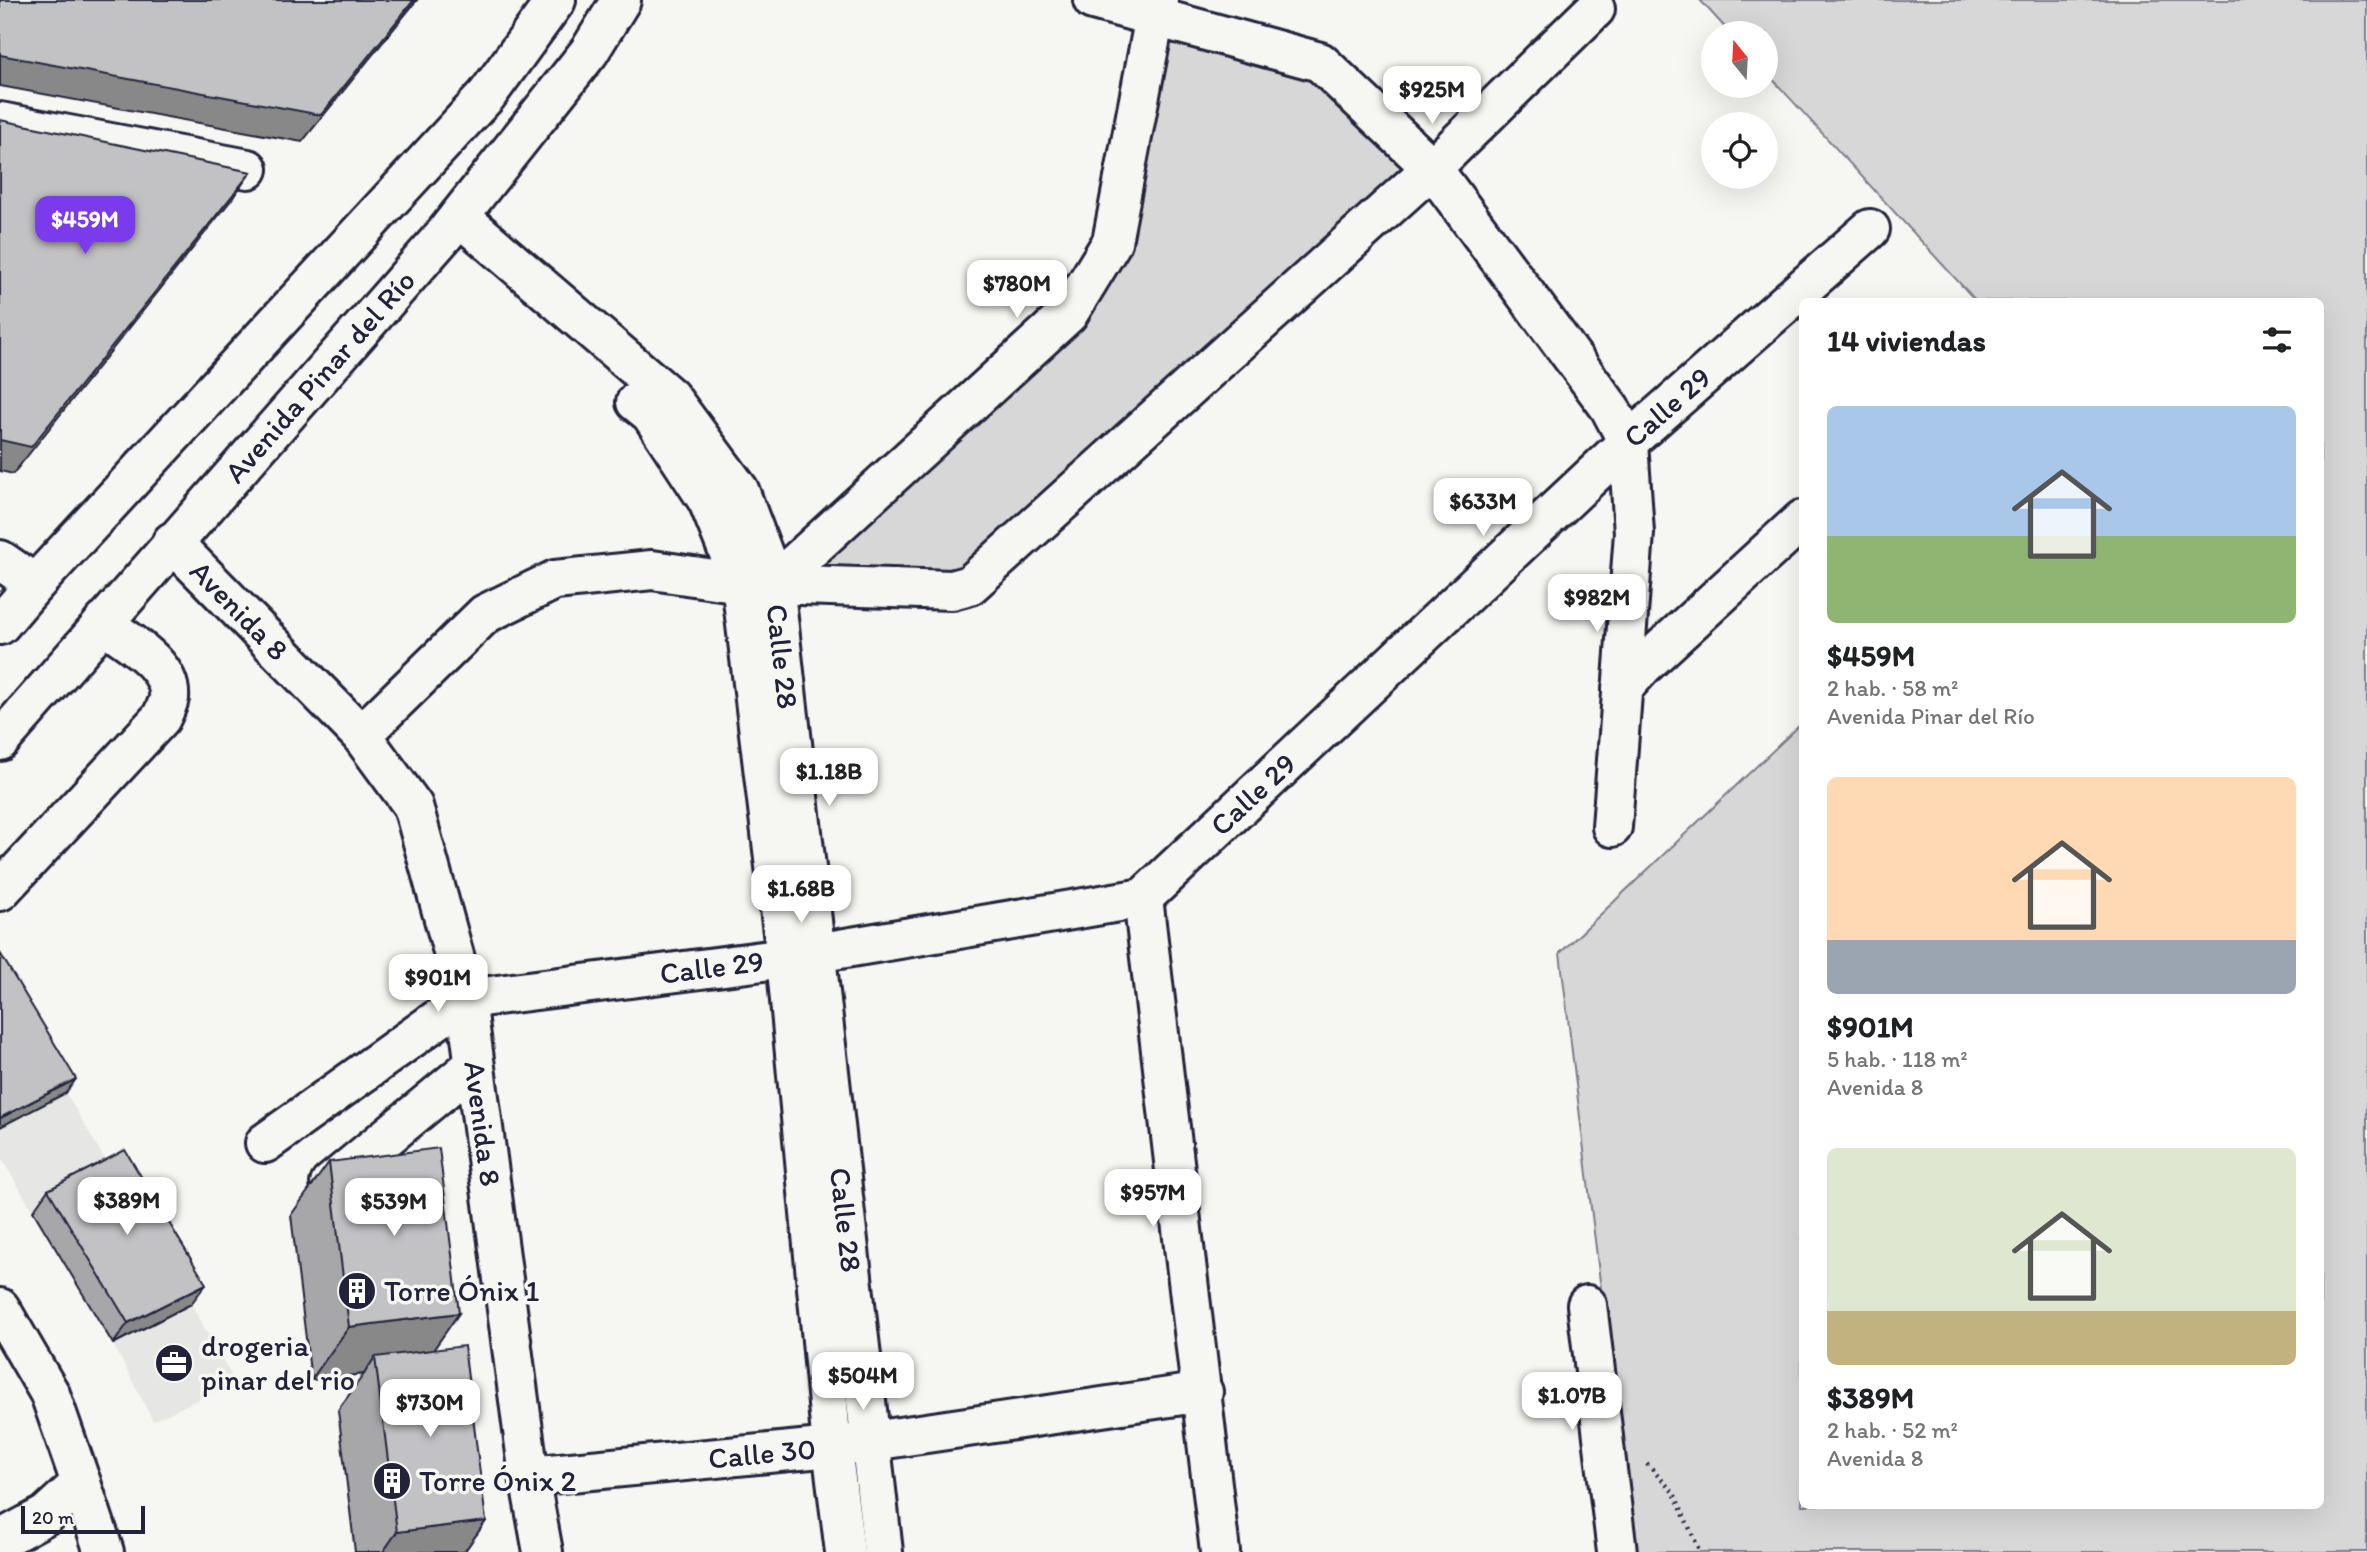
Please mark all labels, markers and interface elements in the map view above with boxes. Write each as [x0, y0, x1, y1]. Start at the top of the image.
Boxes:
north arrow [1701, 21, 1778, 98]
map controls [1701, 21, 1778, 189]
pin: $925M [1383, 66, 1481, 126]
text: $925M [1399, 75, 1465, 103]
button: locate [1701, 112, 1778, 189]
pin: $459M [36, 196, 134, 256]
text: $459M [51, 205, 119, 233]
pin: $780M [968, 260, 1066, 320]
street label: Avenida Pinar del Río [216, 262, 423, 490]
text: $780M [983, 269, 1051, 297]
icon: filters [2258, 321, 2296, 359]
text: 14 viviendas [1827, 322, 1986, 359]
street label: Calle 29 [1616, 359, 1718, 455]
icon: home [1999, 451, 2125, 577]
pin: $633M [1434, 478, 1532, 538]
text: $633M [1450, 487, 1516, 515]
street label: Avenida 8 [182, 552, 297, 668]
pin: $982M [1548, 574, 1646, 634]
text: $982M [1564, 583, 1630, 611]
street label: Calle 28 [758, 602, 807, 711]
text: $459M [1827, 637, 1915, 674]
text: 2 hab. · 58 m² [1827, 674, 1959, 702]
text: Avenida Pinar del Río [1827, 702, 2035, 730]
street label: Calle 29 [1202, 745, 1303, 843]
pin: $1.18B [772, 748, 886, 808]
text: $1.18B [796, 757, 862, 785]
icon: home [1999, 822, 2125, 948]
pin: $1.68B [744, 866, 858, 925]
text: $1.68B [767, 874, 835, 902]
street label: Calle 29 [658, 942, 766, 992]
pin: $901M [389, 954, 487, 1014]
text: $901M [405, 963, 471, 991]
text: $901M [1827, 1008, 1914, 1045]
text: 5 hab. · 118 m² [1827, 1045, 1968, 1073]
street label: Avenida 8 [456, 1059, 510, 1188]
text: Avenida 8 [1827, 1073, 1923, 1101]
street label: Calle 28 [822, 1165, 870, 1274]
pin: $957M [1104, 1170, 1202, 1229]
pin: $389M [78, 1178, 176, 1237]
pin: $539M [345, 1178, 443, 1238]
text: $957M [1120, 1178, 1186, 1206]
text: $389M [94, 1186, 160, 1214]
text: $539M [361, 1187, 427, 1215]
icon: home [1999, 1193, 2125, 1319]
building icon: Torre Ónix 1 [336, 1270, 378, 1312]
place label: Torre Ónix 1 [384, 1272, 539, 1309]
place label: drogeria pinar del rio [201, 1327, 355, 1398]
office icon: drogeria pinar del rio [153, 1342, 195, 1384]
pin: $504M [814, 1352, 912, 1412]
text: $504M [828, 1361, 898, 1389]
pin: $1.07B [1515, 1372, 1629, 1432]
text: $389M [1827, 1379, 1914, 1416]
pin: $730M [381, 1380, 479, 1439]
text: $1.07B [1538, 1381, 1606, 1409]
text: $730M [396, 1388, 464, 1416]
text: 2 hab. · 52 m² [1827, 1416, 1958, 1444]
street label: Calle 30 [706, 1430, 817, 1477]
text: Avenida 8 [1827, 1444, 1923, 1472]
building icon: Torre Ónix 2 [371, 1460, 413, 1502]
place label: Torre Ónix 2 [419, 1462, 576, 1499]
scale bar [21, 1503, 145, 1535]
text: 20 m [32, 1506, 74, 1529]

